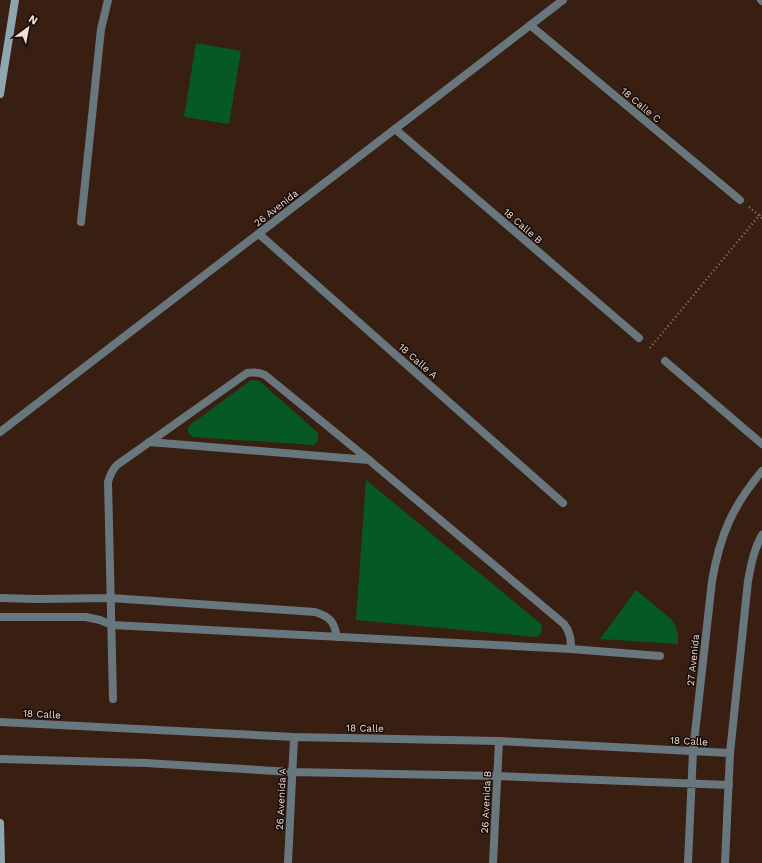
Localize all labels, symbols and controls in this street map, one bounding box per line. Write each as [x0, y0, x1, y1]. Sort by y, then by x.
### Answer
north arrow [8, 8, 48, 48]
text: N [26, 12, 40, 28]
street label: 18 Calle C [619, 85, 663, 125]
street label: 26 Avenida [252, 187, 301, 229]
street label: 18 Calle B [501, 206, 545, 246]
street label: 18 Calle A [396, 341, 440, 381]
street label: 27 Avenida [685, 633, 701, 686]
street label: 18 Calle [23, 708, 61, 720]
street label: 18 Calle [346, 722, 384, 734]
street label: 18 Calle [670, 735, 708, 747]
street label: 26 Avenida A [274, 767, 288, 830]
street label: 26 Avenida B [479, 770, 493, 834]

